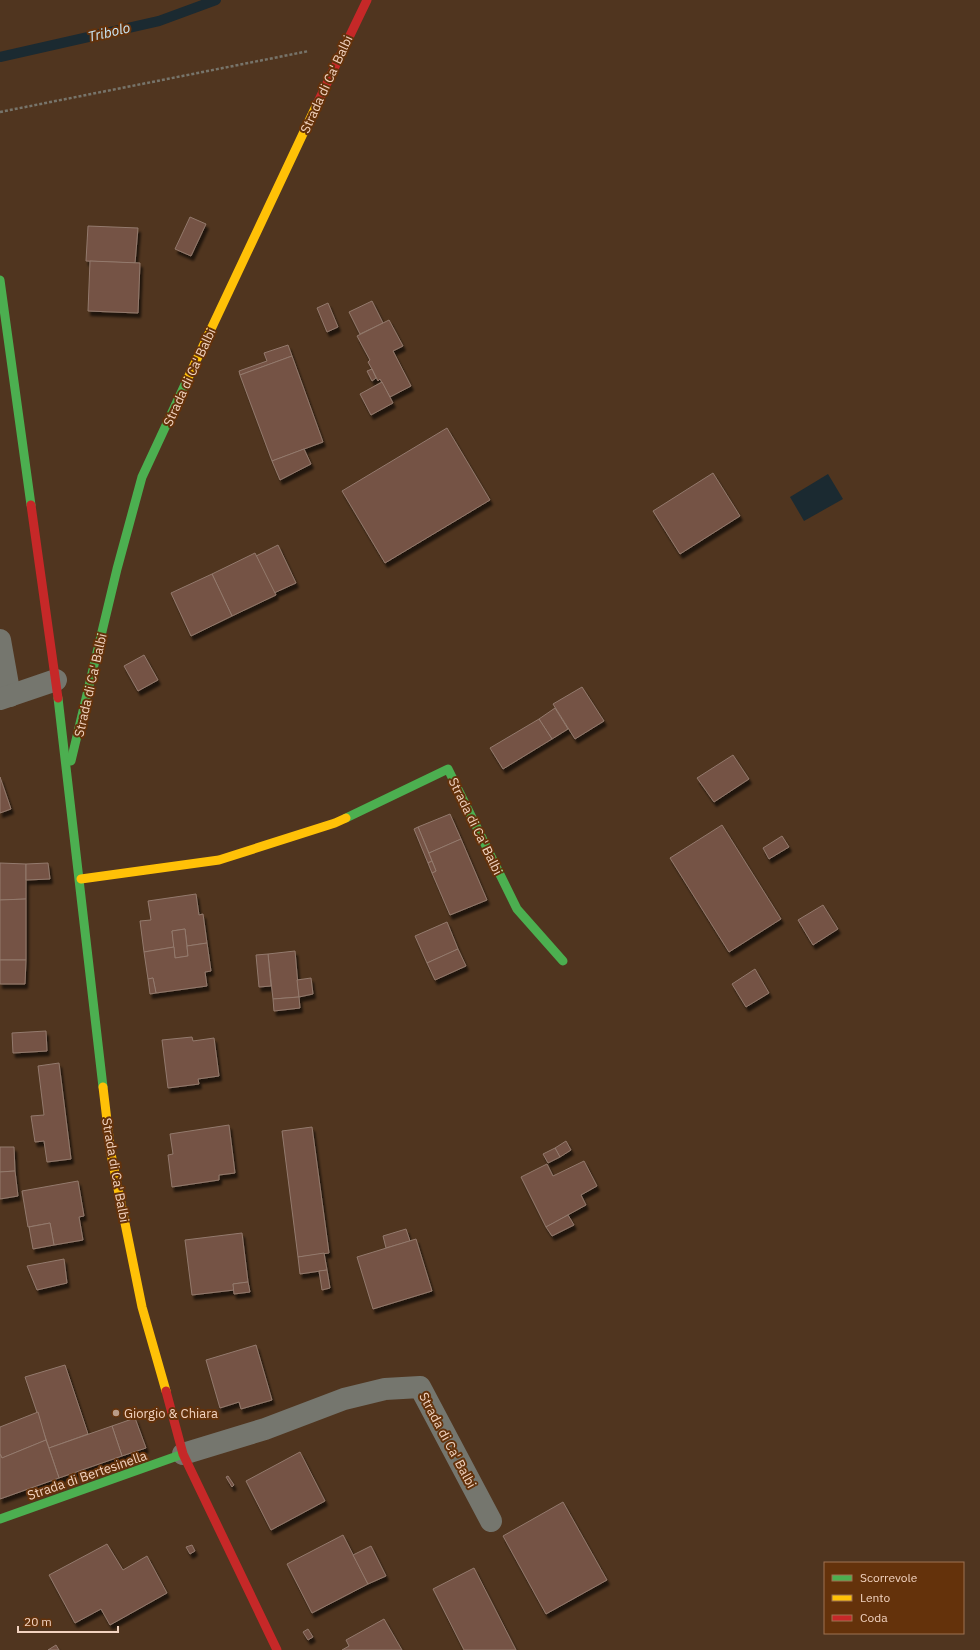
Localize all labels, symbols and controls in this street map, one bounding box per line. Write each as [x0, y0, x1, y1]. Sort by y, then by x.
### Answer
water label: Tribolo [86, 18, 132, 46]
street label: Strada di Ca' Balbi [296, 33, 357, 136]
street label: Strada di Ca' Balbi [159, 326, 220, 429]
street label: Strada di Ca' Balbi [70, 632, 111, 739]
street label: Strada di Ca' Balbi [445, 775, 506, 878]
street label: Strada di Ca' Balbi [98, 1116, 133, 1224]
street label: Strada di Ca' Balbi [415, 1389, 480, 1491]
place label: Giorgio & Chiara [124, 1405, 218, 1422]
marker: Giorgio & Chiara [111, 1408, 121, 1418]
street label: Strada di Bertesinella [25, 1447, 149, 1504]
legend [824, 1562, 964, 1634]
text: Scorrevole [860, 1570, 918, 1585]
text: Lento [860, 1590, 890, 1605]
scale bar [18, 1608, 118, 1634]
text: Coda [860, 1610, 888, 1625]
text: 20 m [24, 1614, 52, 1629]

